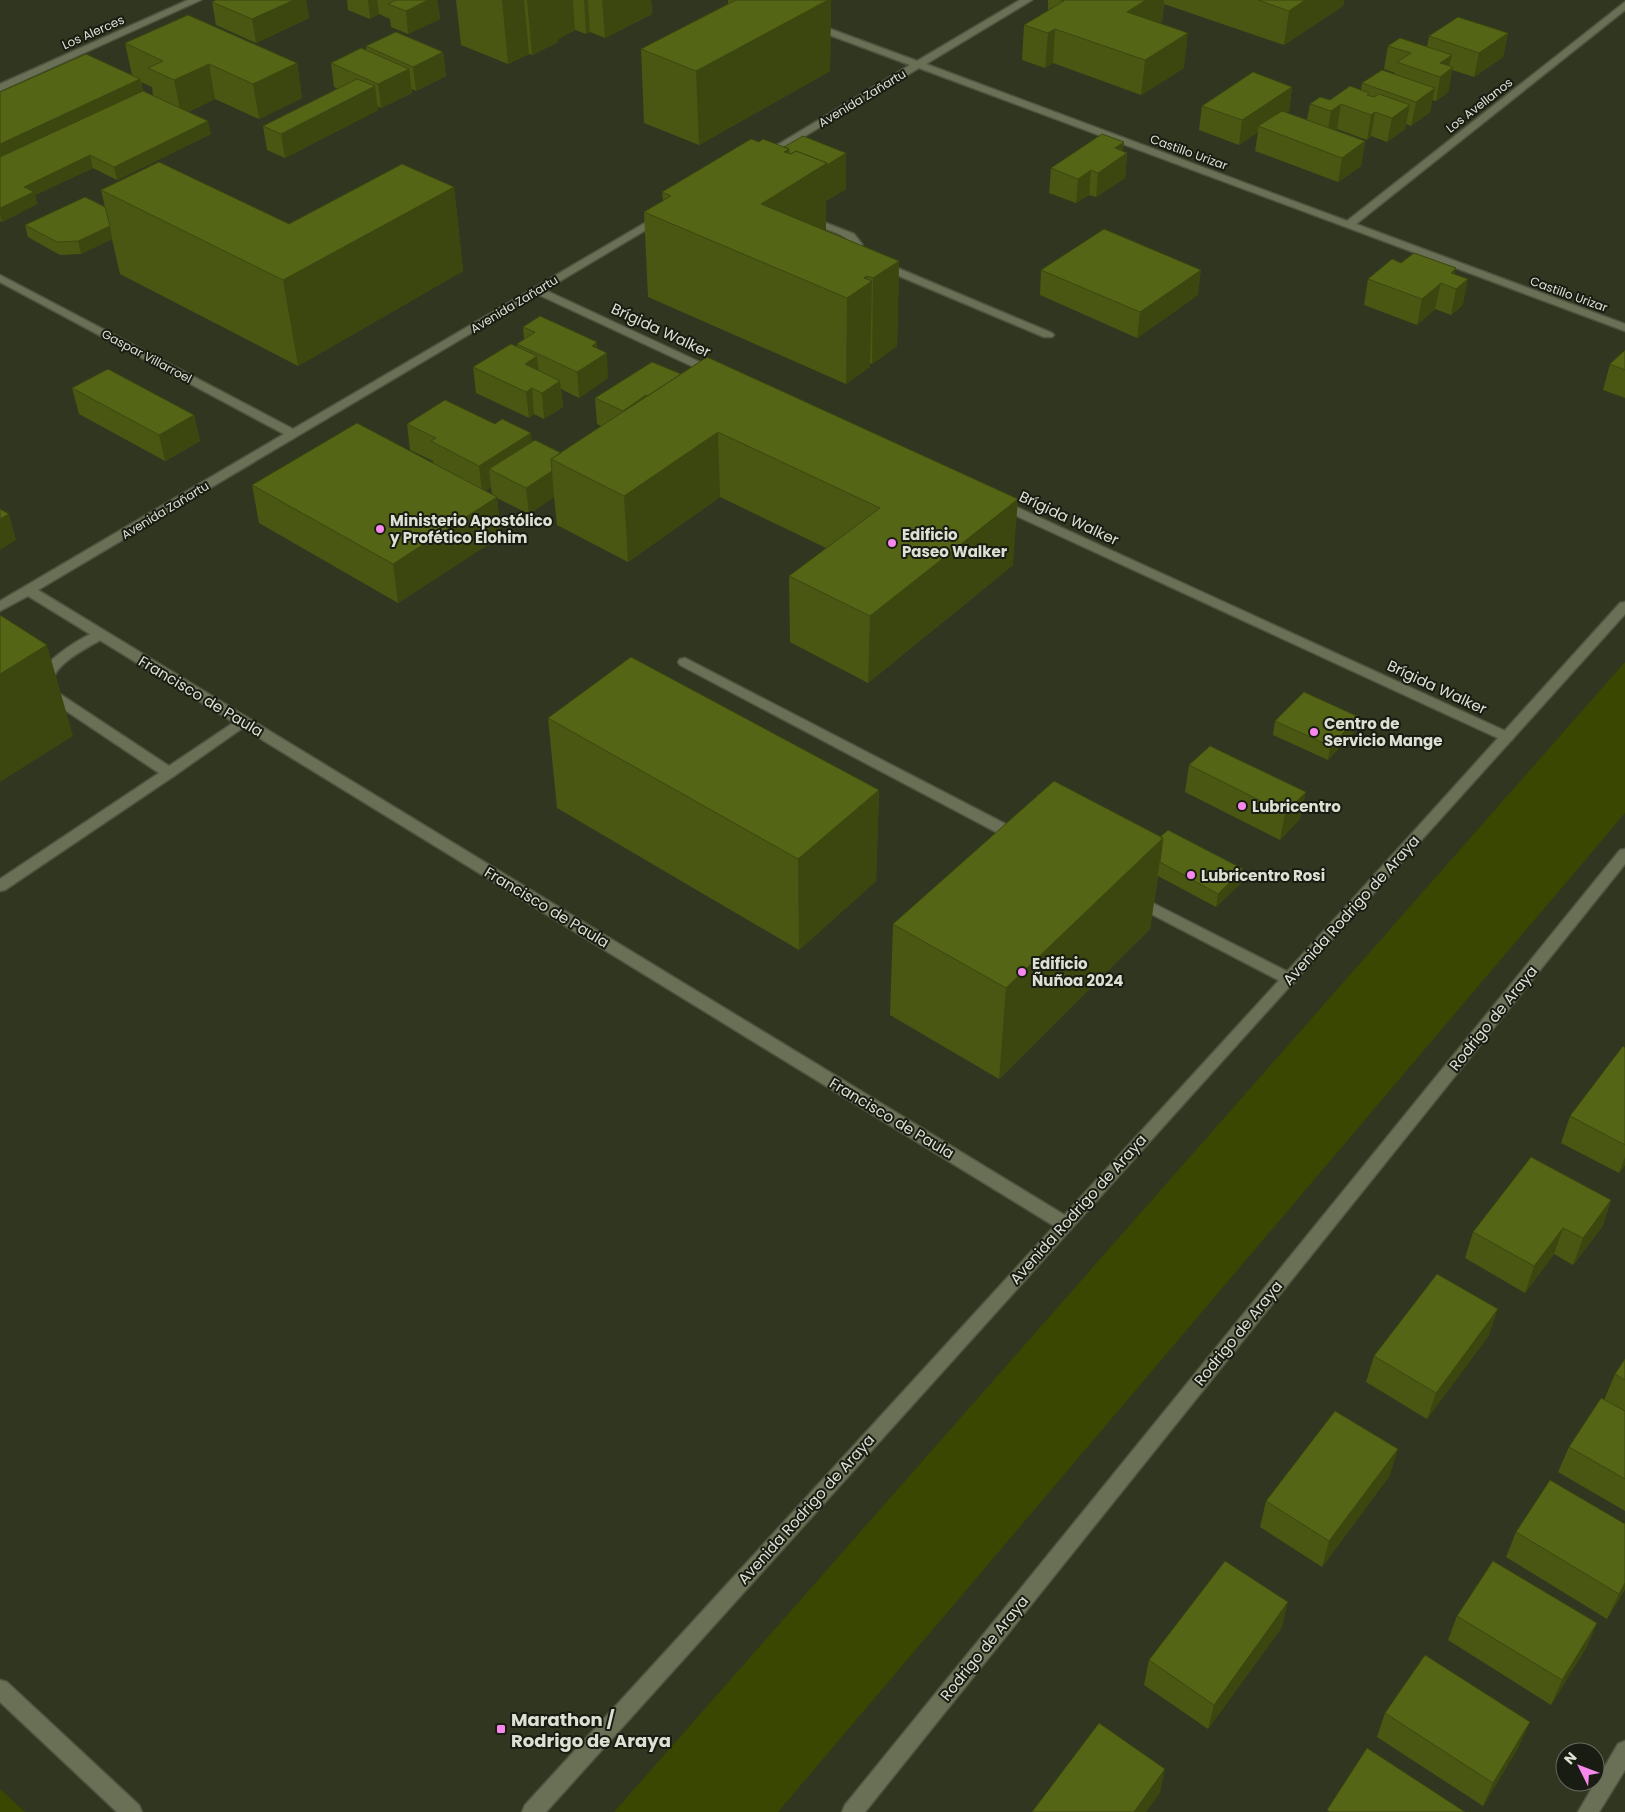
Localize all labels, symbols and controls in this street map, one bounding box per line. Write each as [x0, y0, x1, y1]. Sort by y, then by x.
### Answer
street label: Los Alerces [59, 11, 127, 53]
street label: Avenida Zañartu [815, 65, 909, 131]
street label: Los Avellanos [1442, 74, 1516, 136]
street label: Castillo Urizar [1148, 130, 1231, 174]
street label: Avenida Zañartu [467, 271, 561, 337]
street label: Castillo Urizar [1528, 272, 1611, 316]
street label: Brígida Walker [608, 298, 715, 362]
street label: Gaspar Villarroel [99, 325, 195, 387]
street label: Avenida Zañartu [118, 477, 212, 543]
street label: Brígida Walker [1016, 486, 1123, 550]
place label: Ministerio Apostólico y Profético Elohim [389, 510, 553, 548]
marker: Ministerio Apostólico y Profético Elohim [374, 523, 386, 535]
place label: Edificio Paseo Walker [902, 524, 1008, 562]
marker: Edificio Paseo Walker [886, 537, 898, 549]
street label: Francisco de Paula [135, 650, 267, 742]
street label: Brígida Walker [1384, 655, 1491, 719]
place label: Centro de Servicio Mange [1324, 713, 1442, 751]
marker: Centro de Servicio Mange [1308, 726, 1320, 738]
place label: Lubricentro [1252, 796, 1341, 817]
marker: Lubricentro [1236, 800, 1248, 812]
street label: Avenida Rodrigo de Araya [1278, 830, 1424, 990]
street label: Francisco de Paula [481, 861, 613, 953]
place label: Lubricentro Rosi [1201, 865, 1325, 886]
marker: Lubricentro Rosi [1185, 869, 1197, 881]
place label: Edificio Ñuñoa 2024 [1032, 953, 1124, 991]
street label: Rodrigo de Araya [1444, 961, 1542, 1075]
marker: Edificio Ñuñoa 2024 [1016, 966, 1028, 978]
street label: Francisco de Paula [826, 1072, 958, 1164]
street label: Avenida Rodrigo de Araya [1005, 1129, 1151, 1289]
street label: Rodrigo de Araya [1189, 1276, 1287, 1390]
street label: Avenida Rodrigo de Araya [733, 1429, 879, 1589]
street label: Rodrigo de Araya [935, 1591, 1033, 1705]
place label: Marathon / Rodrigo de Araya [511, 1707, 671, 1753]
marker: Marathon / Rodrigo de Araya [495, 1723, 507, 1735]
north arrow [1555, 1742, 1605, 1792]
text: N [1559, 1748, 1581, 1769]

